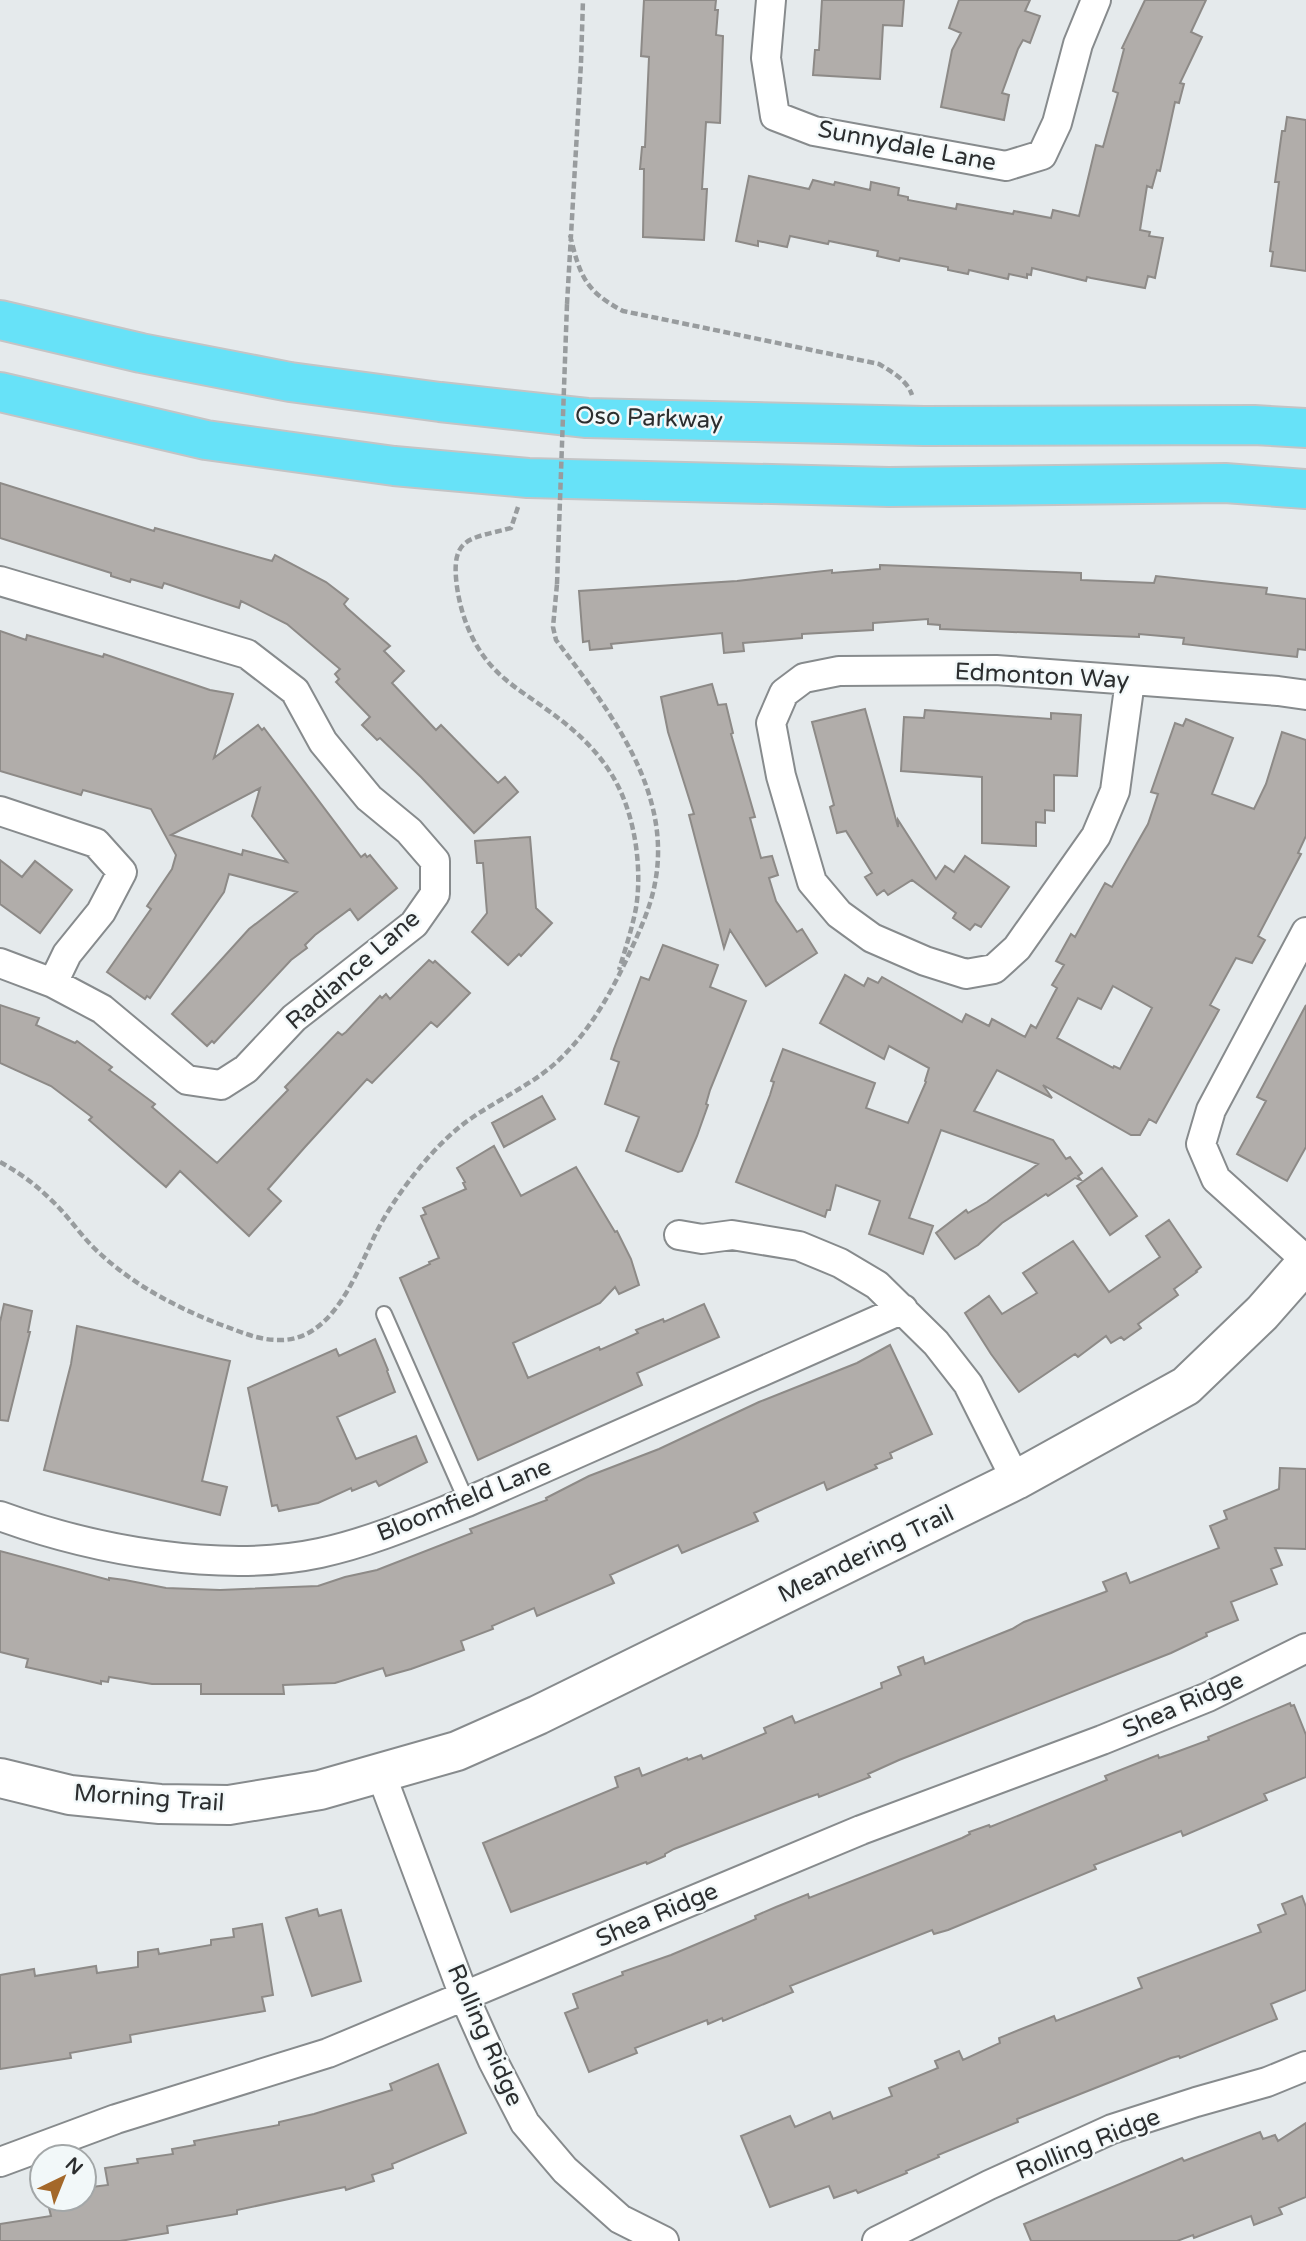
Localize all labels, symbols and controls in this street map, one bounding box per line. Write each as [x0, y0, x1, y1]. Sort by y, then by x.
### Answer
street label: Sunnydale Lane [815, 115, 999, 177]
street label: Oso Parkway [575, 401, 724, 435]
street label: Edmonton Way [954, 657, 1130, 695]
street label: Radiance Lane [280, 904, 426, 1036]
street label: Bloomfield Lane [373, 1452, 555, 1548]
street label: Meandering Trail [773, 1499, 959, 1609]
street label: Shea Ridge [1118, 1665, 1248, 1745]
street label: Morning Trail [73, 1778, 225, 1818]
street label: Shea Ridge [592, 1876, 722, 1954]
street label: Rolling Ridge [441, 1959, 529, 2111]
street label: Rolling Ridge [1012, 2102, 1164, 2186]
north arrow [28, 2143, 98, 2213]
text: N [61, 2153, 87, 2180]

